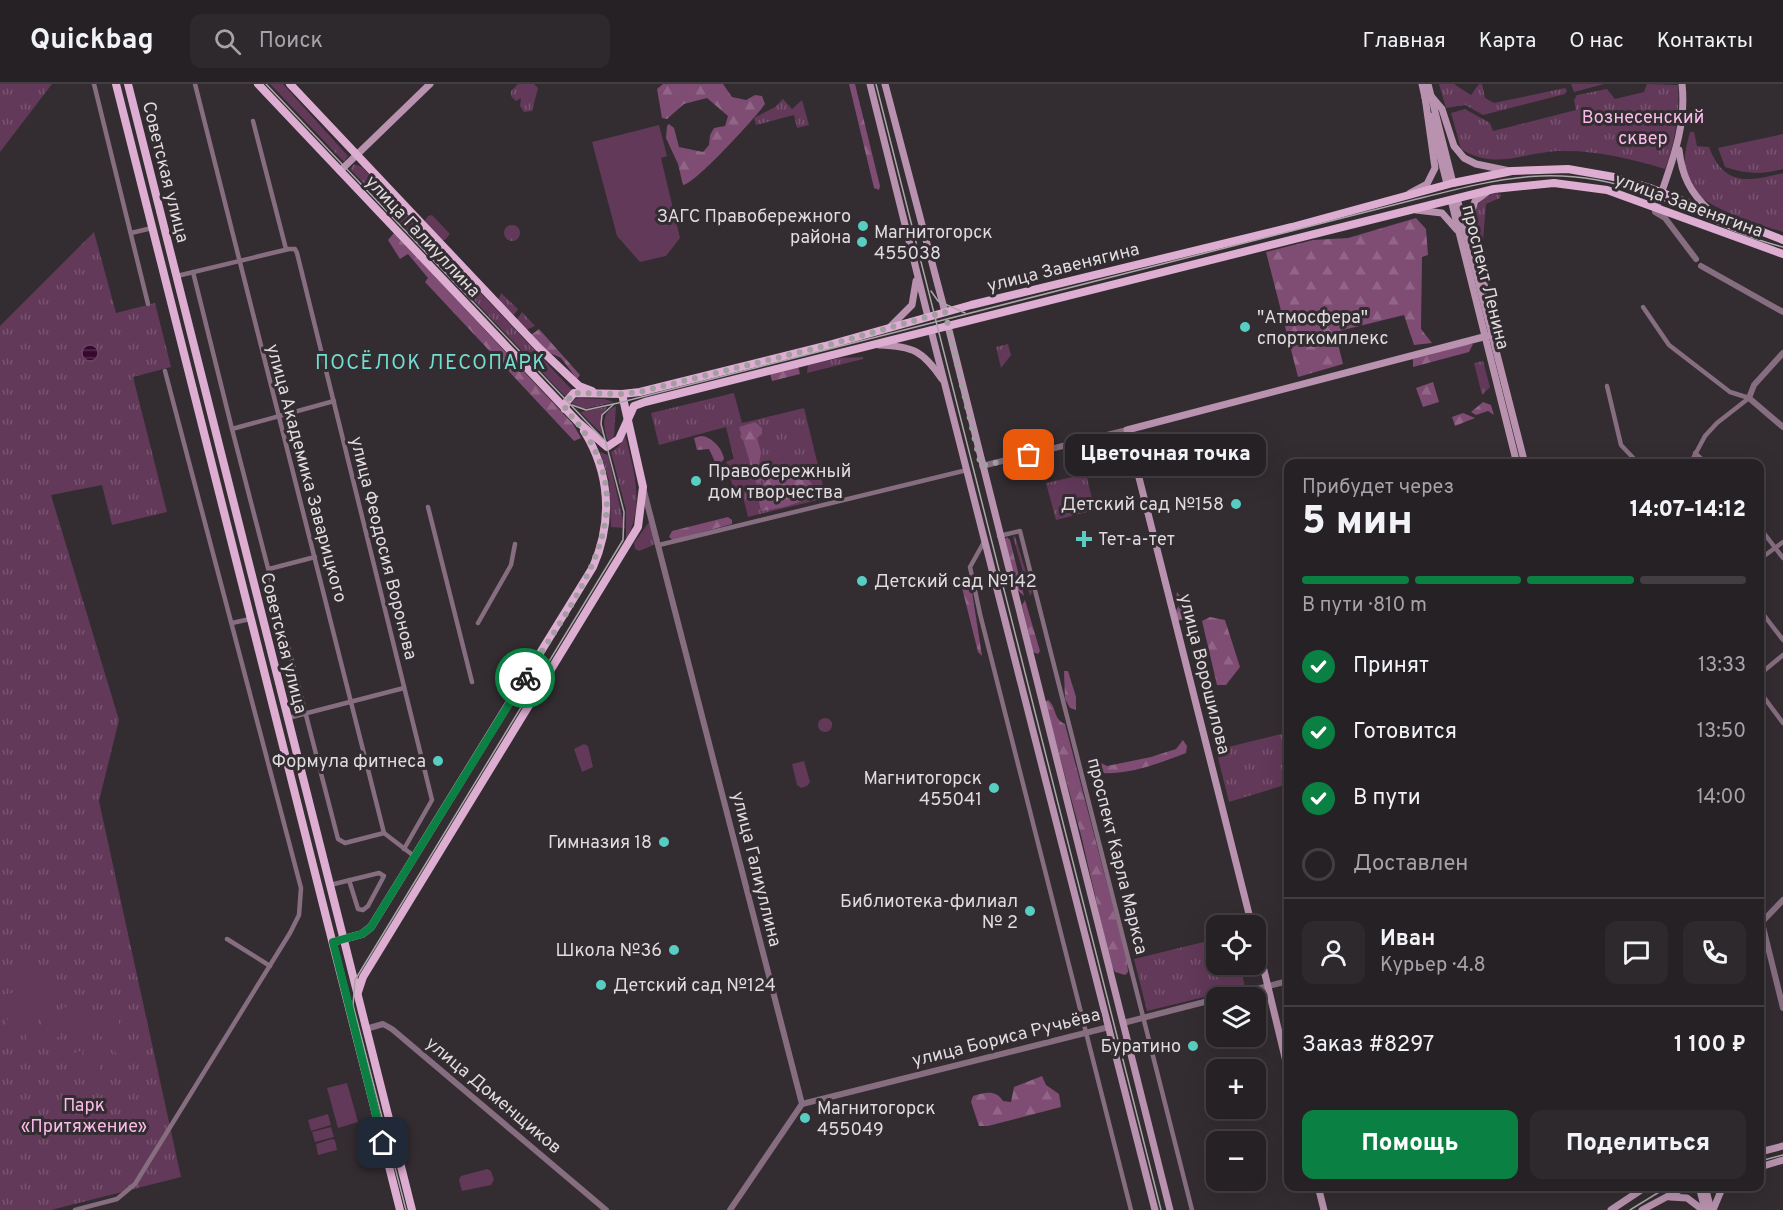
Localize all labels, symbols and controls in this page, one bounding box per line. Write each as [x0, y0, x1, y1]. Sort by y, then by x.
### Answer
search box [190, 14, 610, 68]
text: Quickbag [30, 23, 154, 59]
icon: search [211, 25, 244, 58]
text: Поиск [259, 28, 323, 55]
text: Главная [1362, 28, 1446, 55]
text: Карта [1479, 28, 1536, 55]
text: О нас [1569, 28, 1624, 55]
text: Контакты [1657, 28, 1753, 55]
street label: Советская улица [136, 99, 193, 245]
park label: Вознесенский cквер [1582, 107, 1704, 151]
street label: улица Завенягина [1611, 169, 1766, 244]
street label: улица Галиуллина [359, 171, 485, 303]
street label: проспект Ленина [1455, 203, 1514, 352]
place label: ЗАГС Правобережного района [657, 206, 851, 250]
marker: ЗАГС Правобережного района [856, 219, 870, 233]
place label: Магнитогорск 455038 [874, 222, 993, 266]
marker: Магнитогорск 455038 [855, 235, 869, 249]
street label: улица Завенягина [985, 238, 1142, 299]
place label: "Атмосфера" спорткомплекс [1257, 307, 1388, 351]
marker: "Атмосфера" спорткомплекс [1238, 320, 1252, 334]
street label: улица Академика Заварицкого [260, 341, 351, 605]
district label: ПОСЁЛОК ЛЕСОПАРК [315, 350, 547, 377]
pin [1003, 429, 1054, 480]
street label: улица Феодосия Воронова [344, 434, 421, 662]
callout: Цветочная точка [1065, 434, 1266, 476]
icon: bag [1012, 438, 1045, 471]
text: Цветочная точка [1080, 442, 1251, 468]
place label: Правобережный дом творчества [708, 461, 851, 505]
marker: Правобережный дом творчества [689, 474, 703, 488]
text: Прибудет через [1302, 475, 1454, 501]
place label: Детский сад №158 [1061, 494, 1224, 517]
marker: Детский сад №158 [1229, 497, 1243, 511]
text: 14:07–14:12 [1630, 497, 1746, 524]
text: 5 мин [1302, 499, 1413, 548]
place label: Тет-а-тет [1098, 529, 1175, 552]
marker: Тет-а-тет [1075, 530, 1093, 548]
street label: Советская улица [254, 570, 311, 716]
place label: Детский сад №142 [874, 571, 1037, 594]
marker: Детский сад №142 [855, 574, 869, 588]
street label: улица Ворошилова [1172, 592, 1235, 757]
text: В пути · 810 m [1302, 593, 1427, 619]
courier [495, 648, 555, 708]
icon: check [1302, 650, 1335, 683]
text: Принят [1353, 653, 1429, 680]
text: 13:33 [1698, 653, 1746, 679]
icon: bike [509, 662, 542, 695]
icon: check [1302, 716, 1335, 749]
text: Готовится [1353, 719, 1457, 746]
text: 13:50 [1697, 719, 1746, 745]
place label: Формула фитнеса [272, 751, 426, 774]
marker: Формула фитнеса [431, 754, 445, 768]
street label: проспект Карла Маркса [1081, 756, 1152, 957]
place label: Магнитогорск 455041 [863, 768, 982, 812]
marker: Магнитогорск 455041 [987, 781, 1001, 795]
icon: check [1302, 782, 1335, 815]
text: В пути [1353, 785, 1421, 812]
text: 14:00 [1697, 785, 1746, 811]
street label: улица Галиуллина [725, 789, 786, 949]
place label: Гимназия 18 [548, 832, 652, 855]
marker: Гимназия 18 [657, 835, 671, 849]
text: Доставлен [1353, 851, 1468, 878]
place label: Библиотека-филиал № 2 [840, 891, 1018, 935]
marker: Библиотека-филиал № 2 [1023, 904, 1037, 918]
map controls [1206, 915, 1266, 1191]
button: locate [1206, 915, 1266, 975]
button: person [1302, 921, 1365, 984]
button: chat [1605, 921, 1668, 984]
button: phone [1683, 921, 1746, 984]
text: Иван [1380, 926, 1435, 953]
place label: Школа №36 [556, 940, 662, 963]
marker: Школа №36 [667, 943, 681, 957]
text: Курьер · 4.8 [1380, 953, 1486, 979]
place label: Детский сад №124 [613, 975, 776, 998]
marker: Детский сад №124 [594, 978, 608, 992]
button: layers [1206, 987, 1266, 1047]
street label: улица Бориса Ручьёва [910, 1004, 1103, 1073]
street label: улица Доменщиков [420, 1032, 566, 1160]
text: Заказ #8297 [1302, 1032, 1434, 1059]
text: 1 100 ₽ [1674, 1032, 1746, 1059]
place label: Буратино [1100, 1036, 1181, 1059]
marker: Буратино [1186, 1039, 1200, 1053]
button: + [1206, 1059, 1266, 1119]
park label: Парк «Притяжение» [21, 1095, 147, 1139]
place label: Магнитогорск 455049 [817, 1098, 936, 1142]
button: Помощь [1302, 1110, 1518, 1179]
button: Поделиться [1530, 1110, 1746, 1179]
marker: Магнитогорск 455049 [798, 1111, 812, 1125]
pin [357, 1117, 408, 1168]
icon: home [366, 1126, 399, 1159]
button: − [1206, 1131, 1266, 1191]

